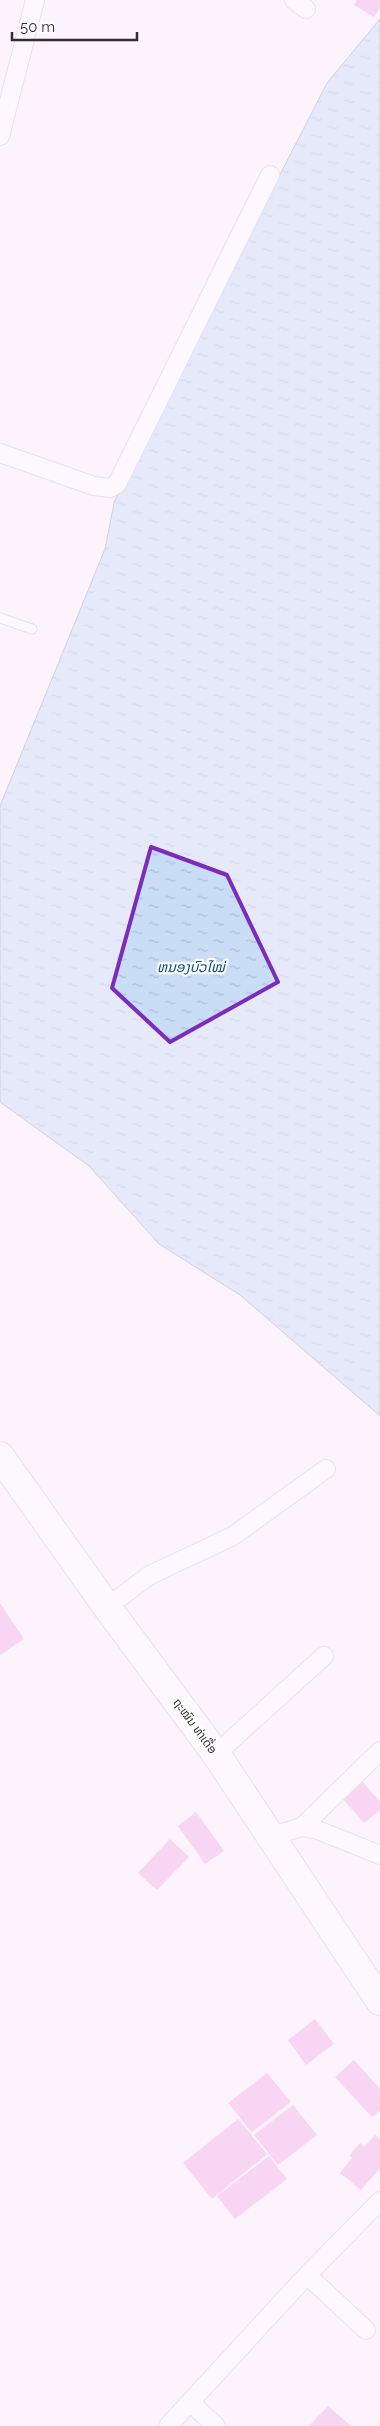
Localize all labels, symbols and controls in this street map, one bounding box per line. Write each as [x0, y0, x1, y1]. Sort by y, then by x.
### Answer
scale bar [12, 10, 138, 42]
text: 50 m [20, 18, 55, 36]
water label: ຫນອງບົວໄໝ່ [157, 959, 227, 975]
street label: ຖະໝົນ ທ່າເດື່ອ [170, 1694, 222, 1757]

